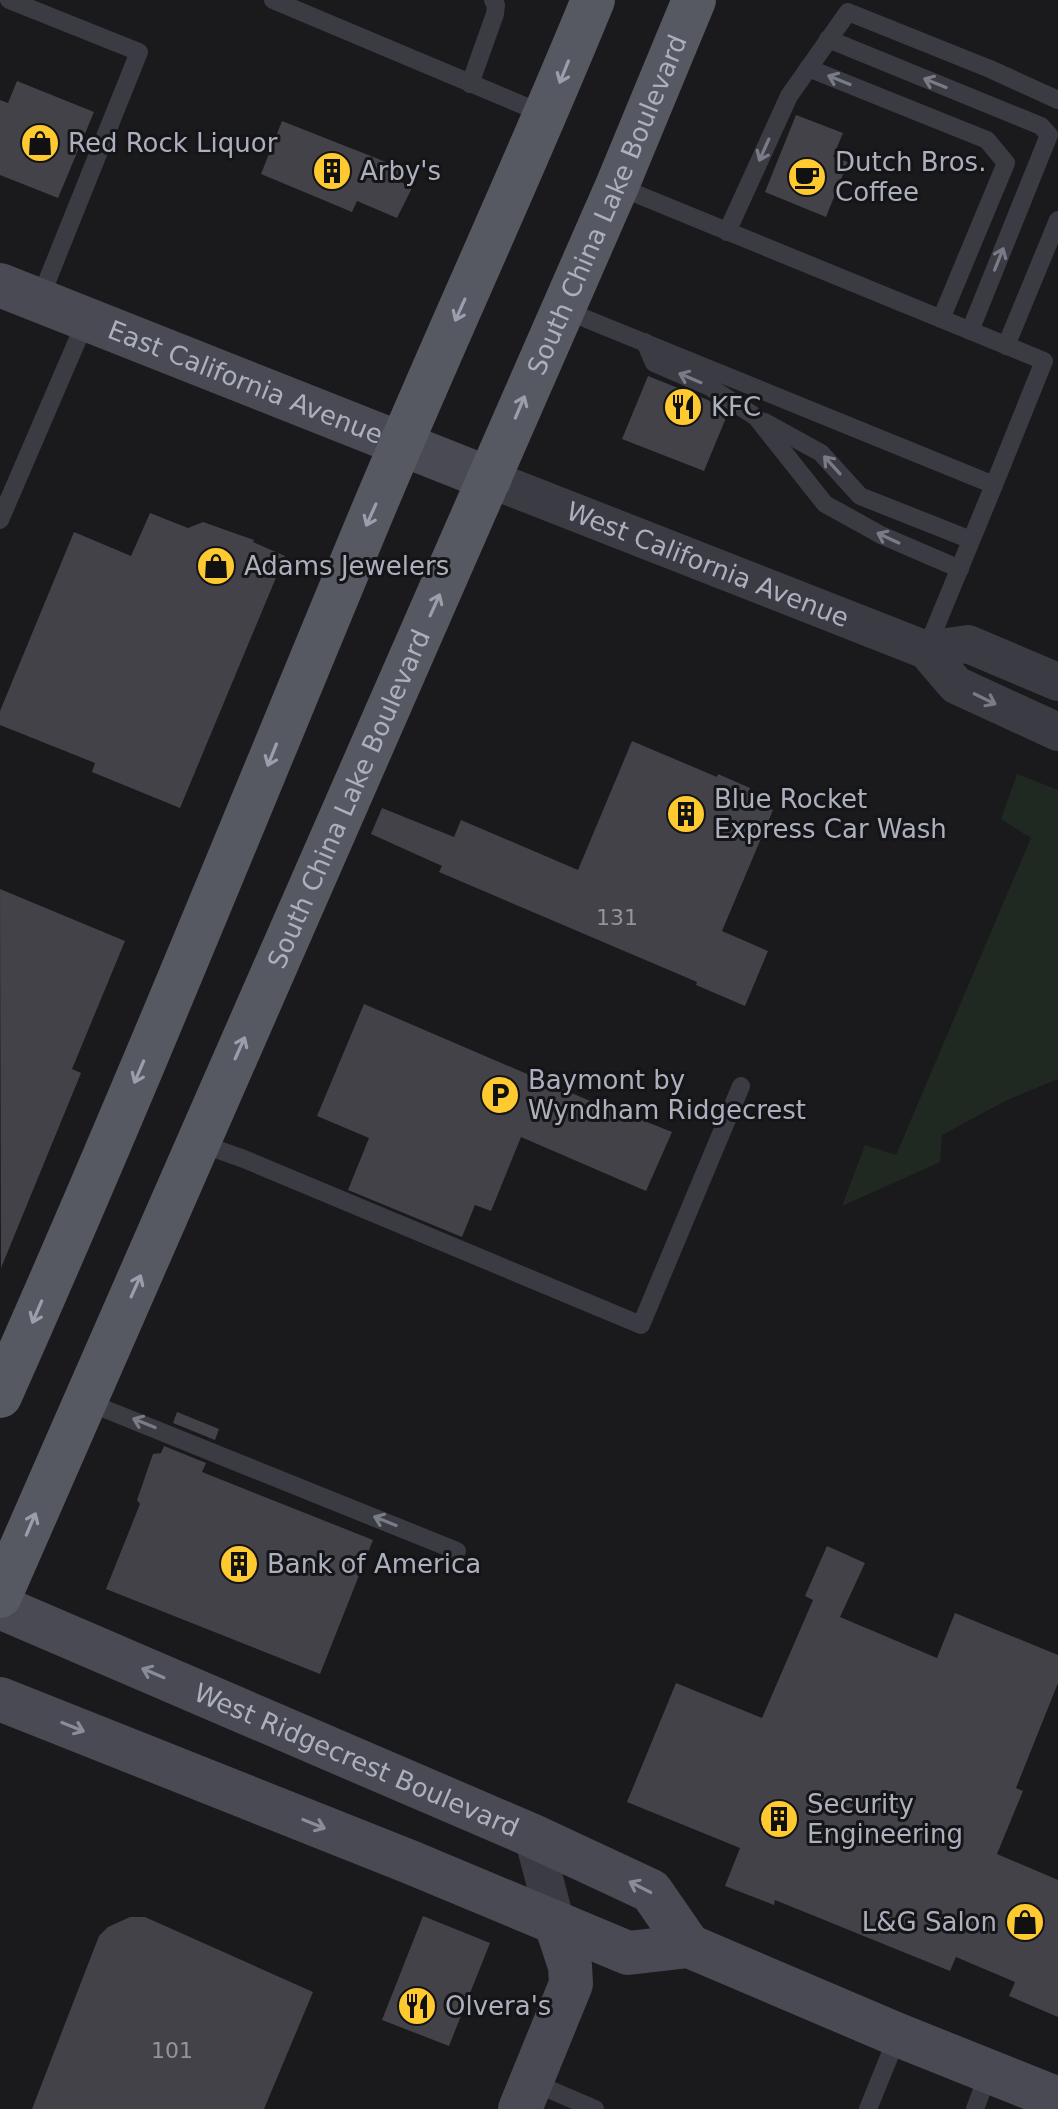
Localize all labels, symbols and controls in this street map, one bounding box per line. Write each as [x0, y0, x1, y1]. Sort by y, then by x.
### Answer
street label: South China Lake Boulevard [521, 30, 693, 379]
one-way arrow [556, 59, 570, 84]
one-way arrow [827, 72, 852, 87]
one-way arrow [924, 75, 948, 89]
shop icon: Red Rock Liquor [19, 122, 61, 164]
place label: Red Rock Liquor [68, 128, 278, 158]
one-way arrow [756, 137, 771, 162]
place label: Dutch Bros. Coffee [835, 147, 986, 207]
building icon: Arby's [311, 150, 353, 192]
place label: Arby's [360, 156, 441, 186]
cafe icon: Dutch Bros. Coffee [786, 156, 828, 198]
one-way arrow [993, 247, 1008, 272]
one-way arrow [451, 298, 466, 322]
street label: East California Avenue [104, 314, 387, 450]
one-way arrow [678, 369, 703, 384]
restaurant icon: KFC [662, 386, 704, 428]
place label: KFC [711, 392, 761, 422]
one-way arrow [513, 395, 528, 420]
one-way arrow [823, 455, 841, 475]
street label: West California Avenue [562, 496, 853, 633]
one-way arrow [363, 503, 378, 527]
one-way arrow [876, 530, 900, 545]
shop icon: Adams Jewelers [195, 545, 237, 587]
place label: Adams Jewelers [244, 551, 449, 581]
one-way arrow [428, 593, 443, 617]
street label: South China Lake Boulevard [261, 625, 436, 973]
one-way arrow [972, 692, 996, 707]
one-way arrow [264, 742, 278, 767]
place label: Blue Rocket Express Car Wash [714, 784, 947, 844]
building icon: Blue Rocket Express Car Wash [665, 793, 707, 835]
house number: 131 [596, 905, 638, 930]
one-way arrow [234, 1036, 249, 1061]
one-way arrow [131, 1060, 146, 1084]
place label: Baymont by Wyndham Ridgecrest [528, 1065, 806, 1125]
parking icon: Baymont by Wyndham Ridgecrest [479, 1074, 521, 1116]
one-way arrow [129, 1274, 144, 1299]
one-way arrow [28, 1299, 43, 1323]
one-way arrow [132, 1415, 157, 1430]
one-way arrow [25, 1512, 40, 1537]
one-way arrow [373, 1513, 398, 1528]
building icon: Bank of America [218, 1543, 260, 1585]
place label: Bank of America [267, 1549, 481, 1579]
one-way arrow [141, 1665, 166, 1679]
street label: West Ridgecrest Boulevard [190, 1677, 523, 1843]
one-way arrow [60, 1721, 85, 1736]
place label: Security Engineering [807, 1789, 963, 1849]
building icon: Security Engineering [758, 1798, 800, 1840]
one-way arrow [301, 1817, 326, 1832]
one-way arrow [628, 1879, 652, 1894]
shop icon: L&G Salon [1004, 1901, 1046, 1943]
place label: L&G Salon [862, 1907, 997, 1937]
restaurant icon: Olvera's [396, 1985, 438, 2027]
place label: Olvera's [445, 1991, 551, 2021]
house number: 101 [151, 2038, 193, 2063]

